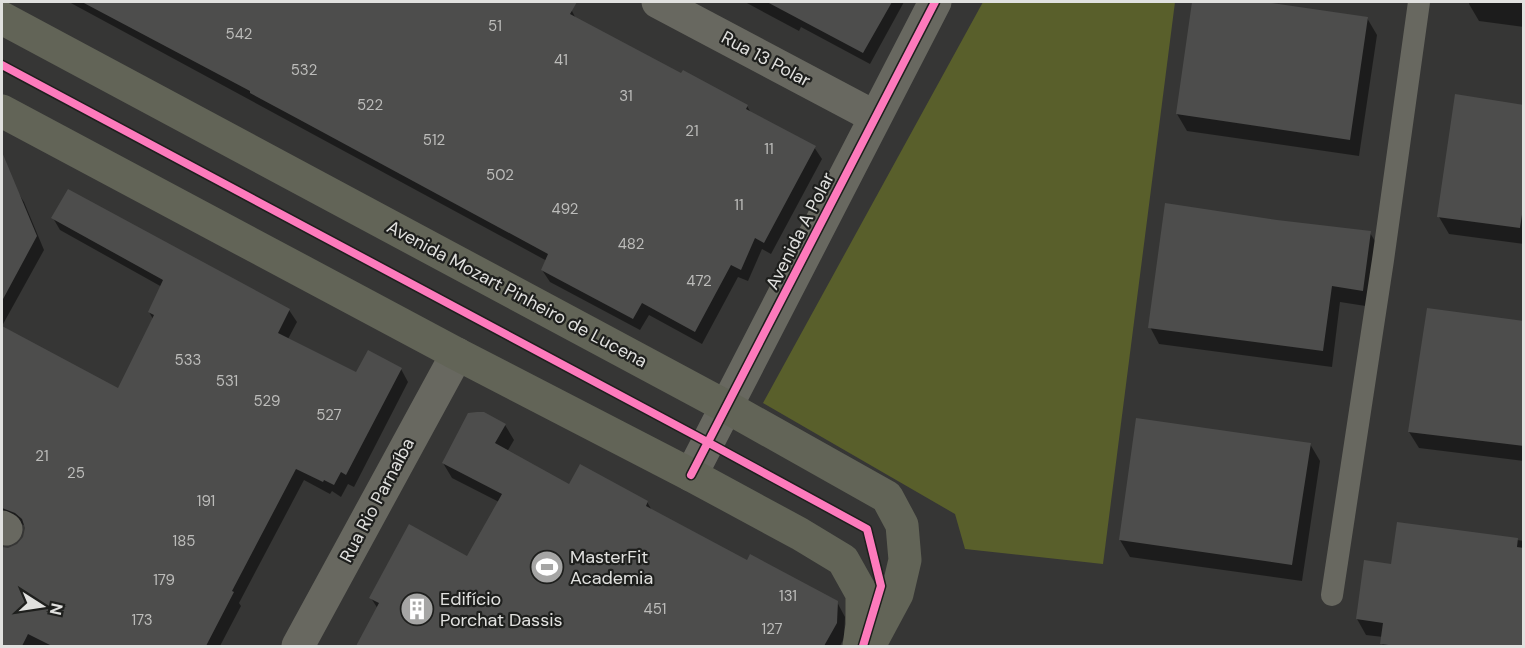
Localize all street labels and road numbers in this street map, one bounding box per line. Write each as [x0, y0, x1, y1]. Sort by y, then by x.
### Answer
street label: Rua 13 Polar [717, 25, 815, 93]
street label: Avenida A Polar [760, 168, 840, 294]
street label: Avenida Mozart Pinheiro de Lucena [383, 215, 651, 373]
street label: Rua Rio Parnaíba [334, 434, 420, 566]

